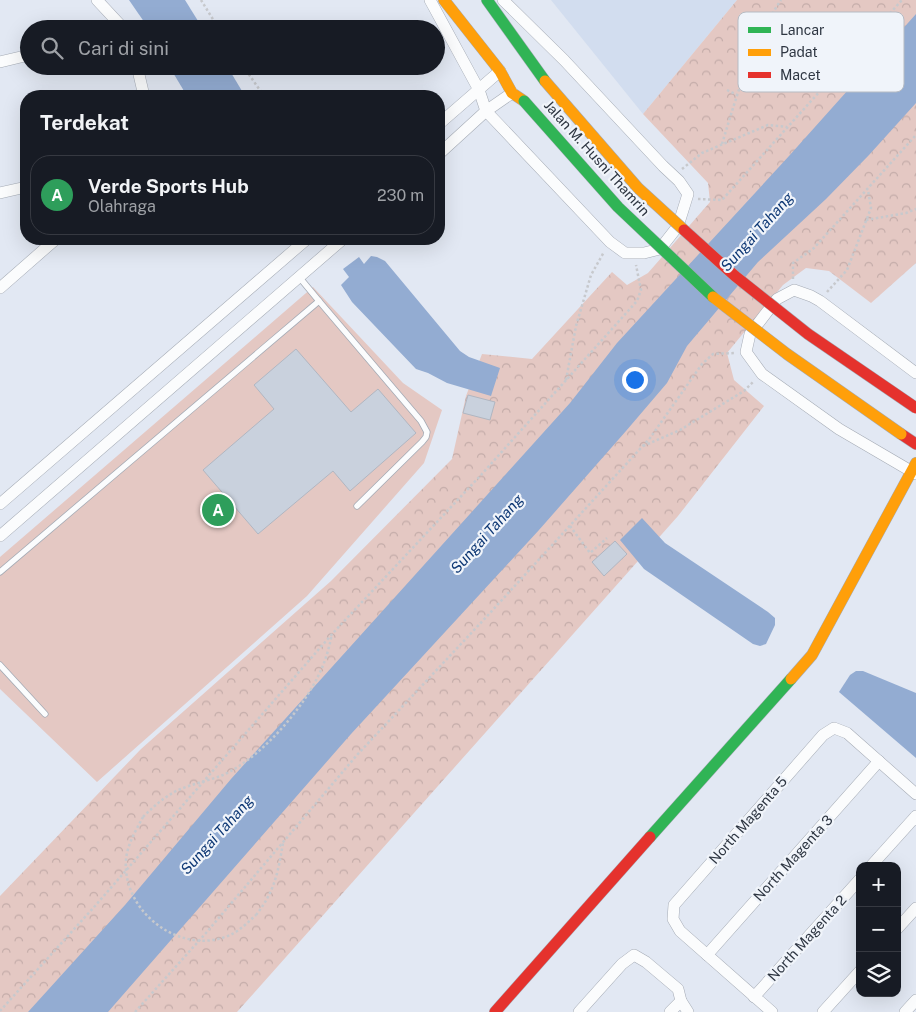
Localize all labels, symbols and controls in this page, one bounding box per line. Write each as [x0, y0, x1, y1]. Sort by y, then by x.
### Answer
legend [738, 12, 904, 92]
search box [20, 20, 445, 75]
text: Lancar [780, 22, 824, 38]
icon: search [38, 34, 66, 62]
text: Cari di sini [78, 37, 169, 59]
text: Padat [780, 44, 818, 60]
text: Macet [780, 67, 821, 83]
street label: Jalan M. Husni Thamrin [541, 97, 653, 219]
text: Terdekat [40, 110, 129, 135]
text: Verde Sports Hub [88, 175, 249, 197]
text: A [51, 186, 63, 205]
text: 230 m [377, 186, 424, 205]
water label: Sungai Tahang [717, 189, 796, 275]
text: Olahraga [88, 197, 156, 216]
your location [622, 367, 648, 393]
pin: A [202, 491, 234, 529]
water label: Sungai Tahang [447, 491, 526, 577]
street label: North Magenta 5 [706, 773, 790, 867]
water label: Sungai Tahang [177, 792, 256, 878]
street label: North Magenta 3 [750, 812, 836, 904]
map controls [856, 862, 901, 997]
button: + [856, 862, 901, 907]
street label: North Magenta 2 [764, 892, 850, 984]
button: − [856, 907, 901, 952]
button: layers [856, 952, 901, 997]

